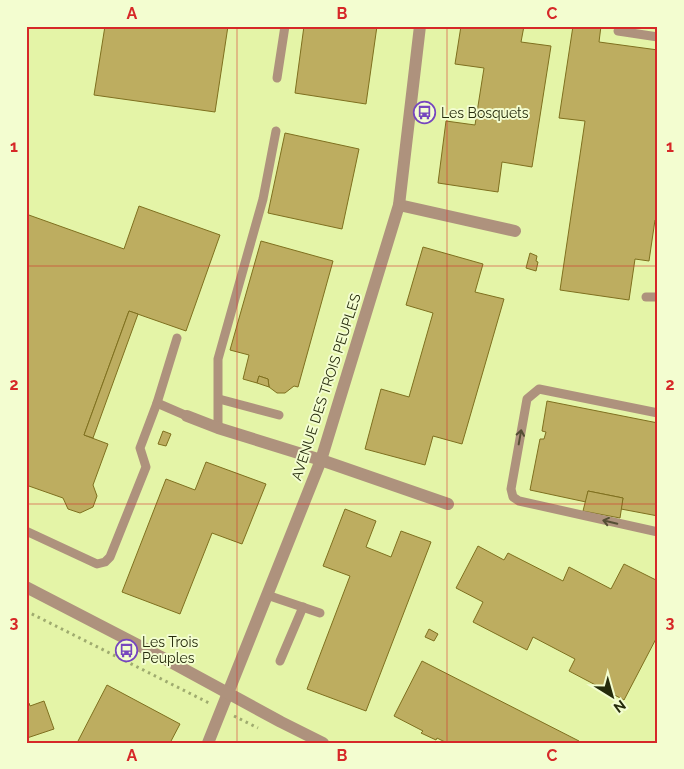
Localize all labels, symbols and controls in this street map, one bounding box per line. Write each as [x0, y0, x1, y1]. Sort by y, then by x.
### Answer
text: A [127, 4, 138, 23]
text: B [337, 4, 348, 23]
text: C [547, 4, 558, 23]
bus stop icon: Les Bosquets [413, 101, 437, 125]
place label: Les Bosquets [441, 105, 529, 121]
text: 1 [10, 137, 18, 156]
text: 1 [666, 137, 674, 156]
street label: AVENUE DES TROIS PEUPLES [288, 291, 364, 483]
text: 2 [9, 375, 19, 394]
text: 2 [665, 375, 675, 394]
one-way arrow [515, 429, 525, 445]
one-way arrow [603, 517, 619, 526]
text: 3 [10, 613, 19, 632]
text: 3 [666, 613, 675, 632]
place label: Les Trois Peuples [142, 634, 199, 666]
bus stop icon: Les Trois Peuples [114, 638, 138, 662]
north arrow [586, 672, 636, 722]
text: N [611, 697, 629, 716]
text: A [127, 746, 138, 765]
text: B [337, 746, 348, 765]
text: C [547, 746, 558, 765]

